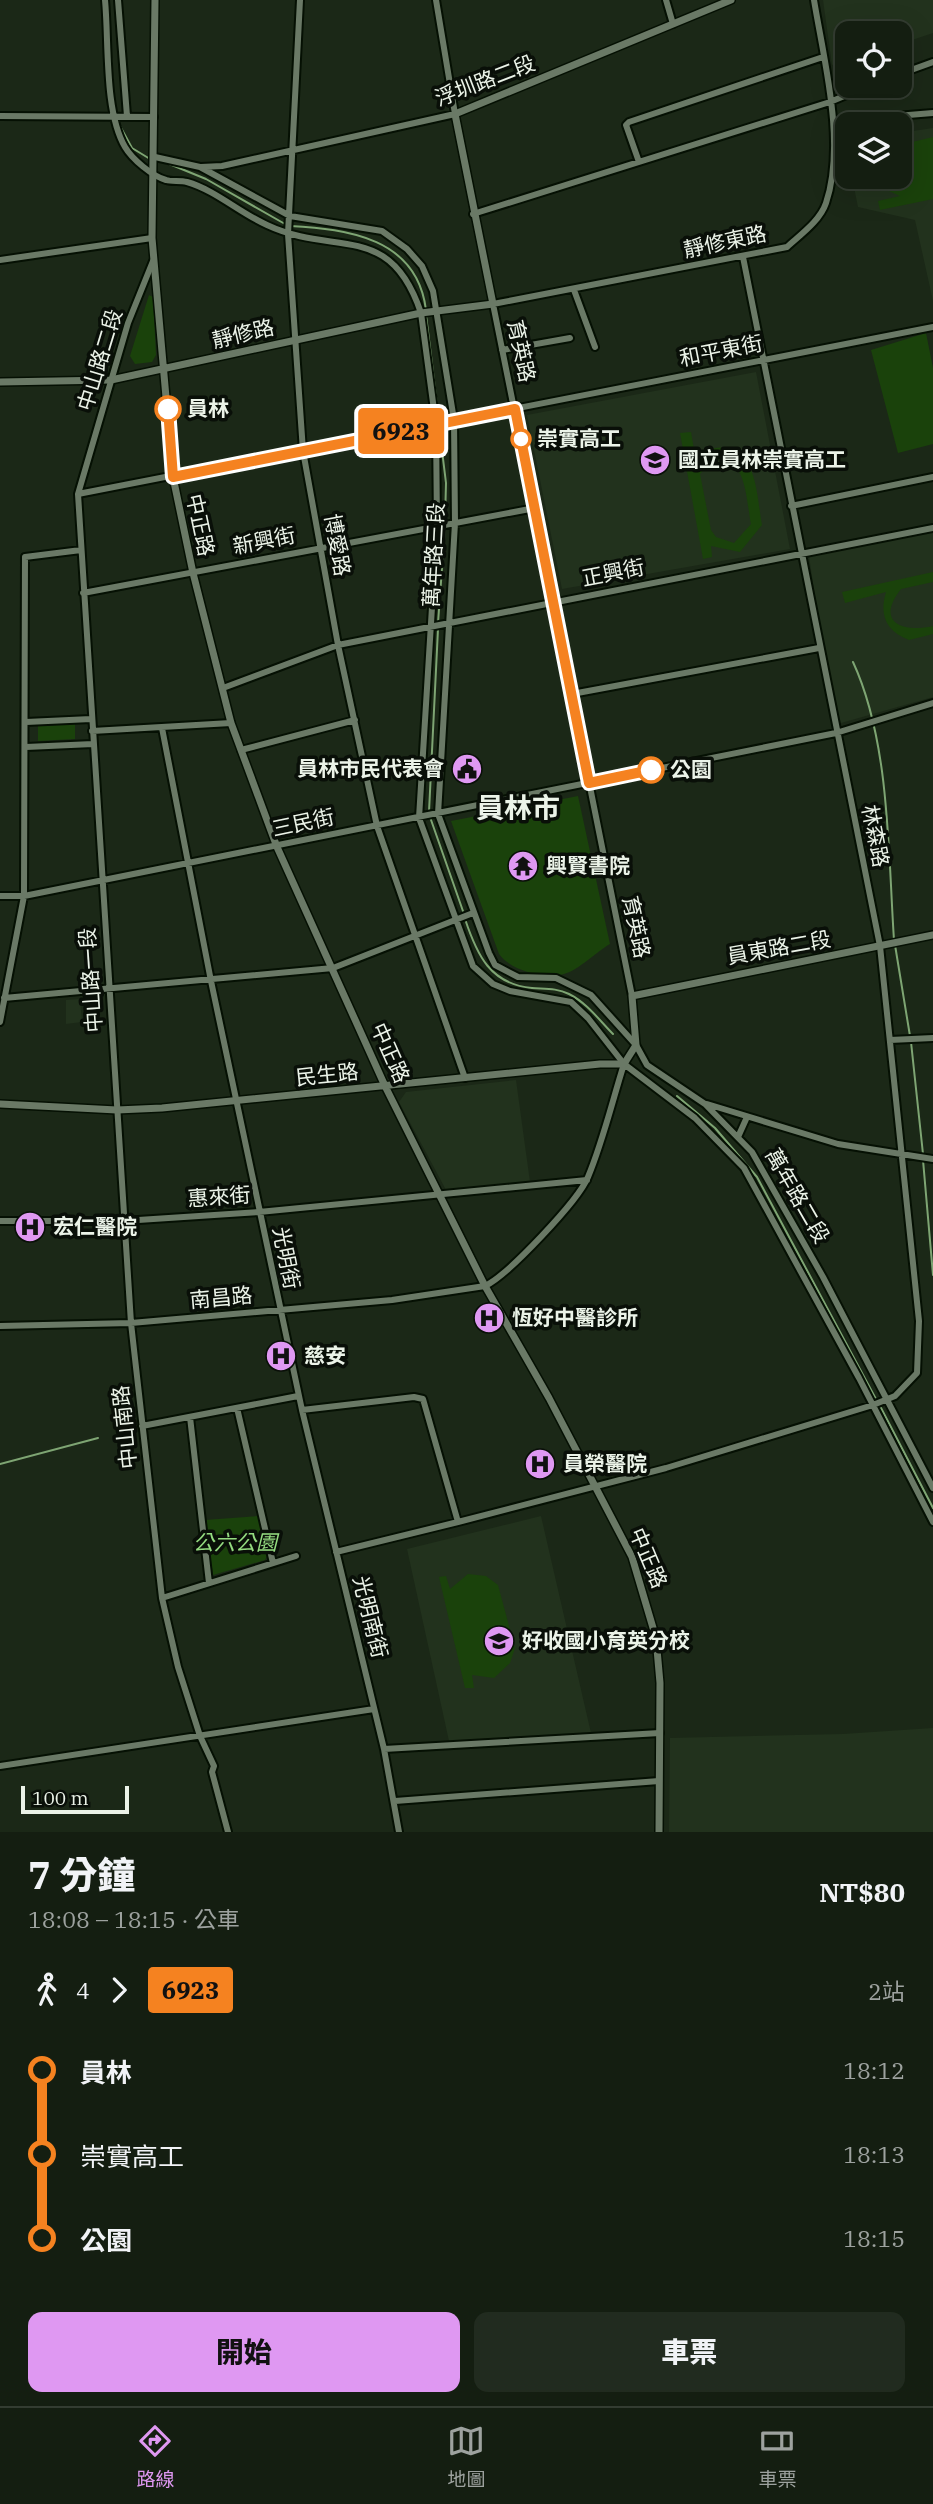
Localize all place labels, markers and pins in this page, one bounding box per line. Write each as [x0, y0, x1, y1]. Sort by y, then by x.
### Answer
place label: 員林 [187, 394, 229, 422]
marker: 員林 [155, 396, 181, 422]
place label: 崇實高工 [537, 424, 621, 452]
marker: 崇實高工 [511, 429, 531, 449]
school or university icon: 國立員林崇實高工 [638, 443, 672, 477]
place label: 國立員林崇實高工 [678, 445, 846, 473]
public building icon: 員林市民代表會 [450, 752, 484, 786]
place label: 員林市民代表會 [297, 754, 444, 782]
place label: 公園 [670, 755, 712, 783]
marker: 公園 [638, 757, 664, 783]
temple icon: 興賢書院 [506, 849, 540, 883]
place label: 興賢書院 [546, 851, 630, 879]
hospital icon: 宏仁醫院 [13, 1210, 47, 1244]
place label: 宏仁醫院 [53, 1212, 137, 1240]
hospital icon: 恆好中醫診所 [472, 1301, 506, 1335]
place label: 恆好中醫診所 [512, 1303, 638, 1331]
hospital icon: 慈安 [264, 1339, 298, 1373]
place label: 慈安 [304, 1341, 346, 1369]
hospital icon: 員榮醫院 [523, 1447, 557, 1481]
place label: 員榮醫院 [563, 1449, 647, 1477]
school or university icon: 好收國小育英分校 [482, 1624, 516, 1658]
place label: 好收國小育英分校 [522, 1626, 690, 1654]

